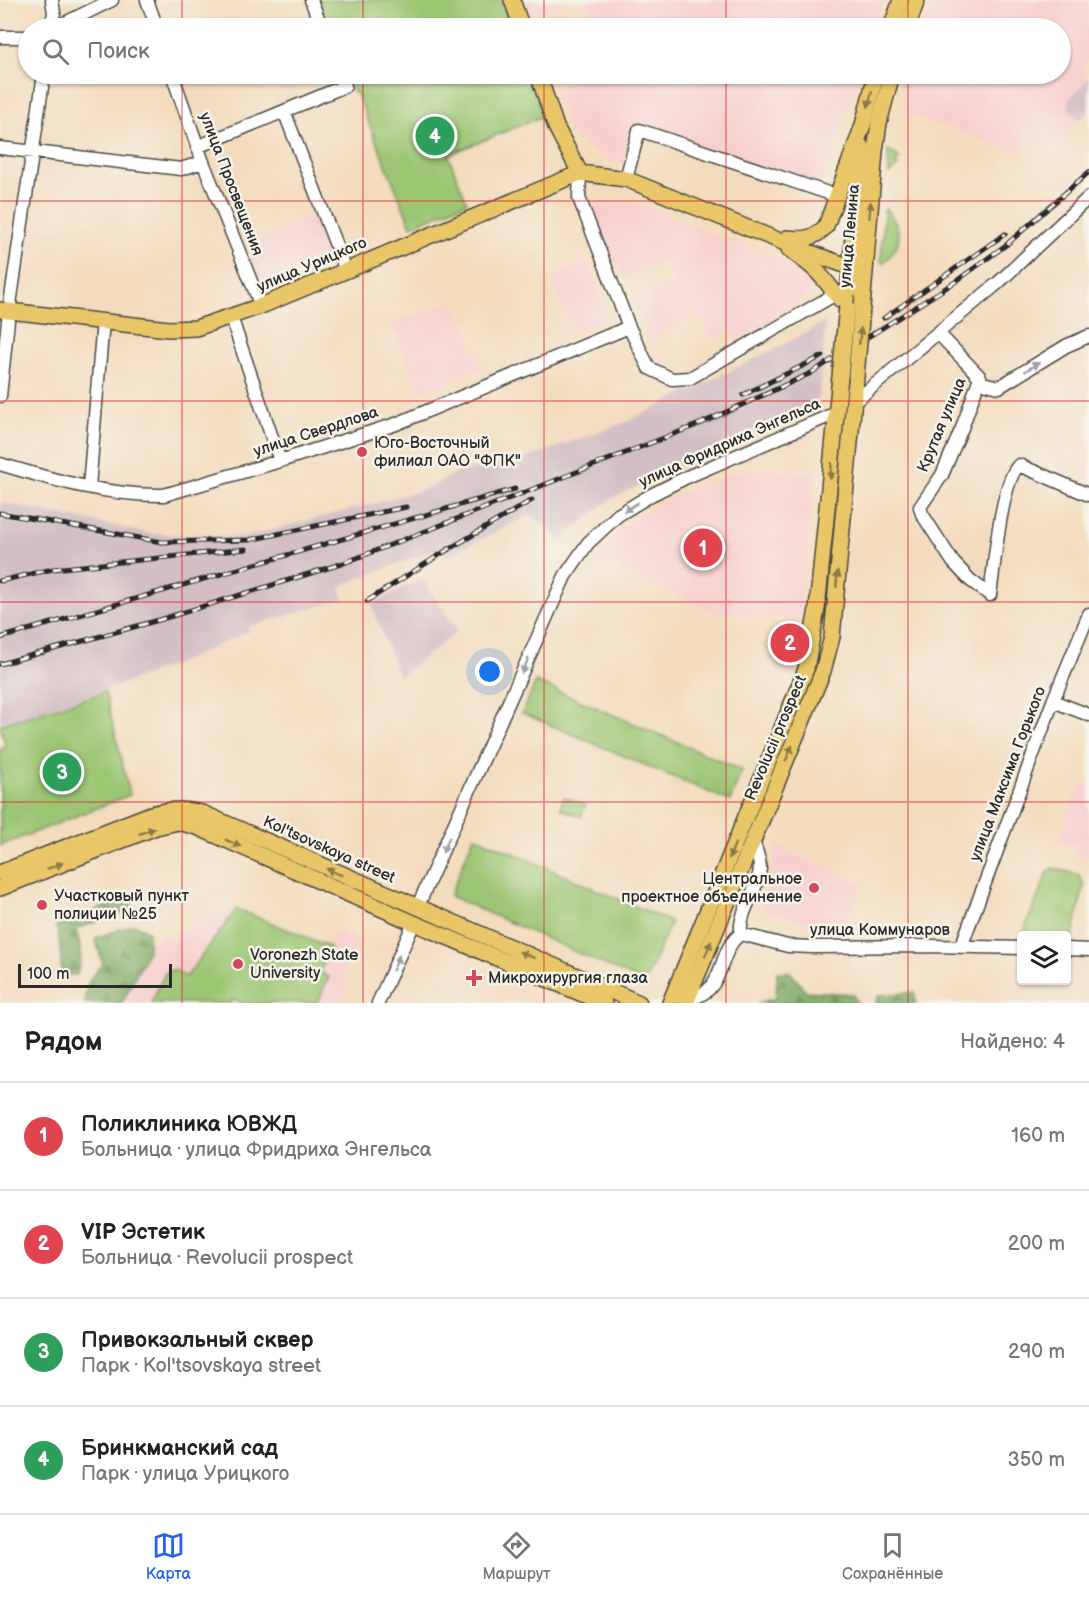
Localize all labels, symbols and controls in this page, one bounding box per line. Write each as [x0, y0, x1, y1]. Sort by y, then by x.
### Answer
search box [18, 18, 1071, 84]
icon: search [39, 35, 72, 68]
text: Поиск [87, 38, 150, 65]
one-way arrow [864, 90, 874, 108]
street label: улица Просвещения [195, 110, 267, 258]
pin: 4 [416, 114, 454, 158]
street label: улица Ленина [836, 183, 864, 289]
one-way arrow [865, 201, 875, 220]
street label: улица Урицкого [254, 233, 370, 297]
one-way arrow [855, 327, 865, 346]
one-way arrow [1023, 361, 1040, 372]
street label: Крутая улица [914, 374, 971, 475]
street label: улица Фридриха Энгельса [636, 394, 824, 492]
street label: улица Свердлова [251, 403, 381, 461]
place label: Юго-Восточный филиал ОАО "ФПК" [374, 434, 521, 471]
marker: Юго-Восточный филиал ОАО "ФПК" [355, 445, 369, 459]
one-way arrow [826, 462, 836, 481]
one-way arrow [622, 502, 639, 513]
pin: 1 [684, 526, 722, 570]
one-way arrow [833, 569, 842, 588]
pin: 2 [770, 620, 810, 666]
your location [475, 657, 504, 686]
one-way arrow [520, 658, 529, 675]
street label: Revolucii prospect [741, 672, 811, 803]
street label: улица Максима Горького [966, 684, 1050, 864]
one-way arrow [784, 744, 794, 762]
pin: 3 [42, 750, 82, 794]
street label: Kol'tsovskaya street [260, 812, 398, 888]
one-way arrow [138, 825, 156, 835]
one-way arrow [441, 836, 450, 853]
one-way arrow [224, 838, 242, 848]
one-way arrow [727, 842, 737, 860]
one-way arrow [46, 861, 64, 871]
one-way arrow [325, 867, 343, 877]
place label: Центральное проектное объединение [621, 870, 802, 907]
marker: Центральное проектное объединение [807, 881, 821, 895]
place label: Участковый пункт полиции №25 [54, 887, 190, 924]
marker: Участковый пункт полиции №25 [35, 898, 49, 912]
street label: улица Коммунаров [810, 921, 951, 940]
map controls [1017, 931, 1071, 985]
button: layers [1017, 931, 1071, 985]
one-way arrow [704, 940, 713, 958]
place label: Voronezh State University [250, 946, 359, 983]
one-way arrow [518, 950, 536, 959]
one-way arrow [391, 954, 401, 972]
marker: Voronezh State University [231, 957, 245, 971]
scale bar [18, 961, 172, 989]
text: 100 m [27, 965, 70, 984]
marker: Микрохирургия глаза [465, 969, 483, 987]
place label: Микрохирургия глаза [488, 969, 648, 988]
text: Рядом [24, 1027, 102, 1058]
text: Найдено: 4 [960, 1030, 1065, 1054]
text: Поликлиника ЮВЖД [81, 1111, 297, 1138]
text: 1 [39, 1124, 48, 1148]
text: 160 m [1011, 1124, 1065, 1148]
text: Больница · улица Фридриха Энгельса [81, 1138, 432, 1162]
text: VIP Эстетик [81, 1219, 205, 1246]
text: 2 [38, 1232, 49, 1256]
text: 200 m [1008, 1232, 1065, 1256]
text: Больница · Revolucii prospect [81, 1246, 353, 1270]
text: Привокзальный сквер [81, 1327, 314, 1354]
text: 3 [38, 1340, 49, 1364]
text: 290 m [1008, 1340, 1065, 1364]
text: Парк · Kol'tsovskaya street [81, 1354, 321, 1378]
text: Бринкманский сад [81, 1435, 278, 1462]
text: 4 [38, 1448, 49, 1472]
text: 350 m [1008, 1448, 1065, 1472]
text: Парк · улица Урицкого [81, 1462, 289, 1486]
tab: Карта [146, 1529, 191, 1584]
tab: Маршрут [482, 1529, 551, 1584]
tab: Сохранённые [842, 1529, 943, 1584]

